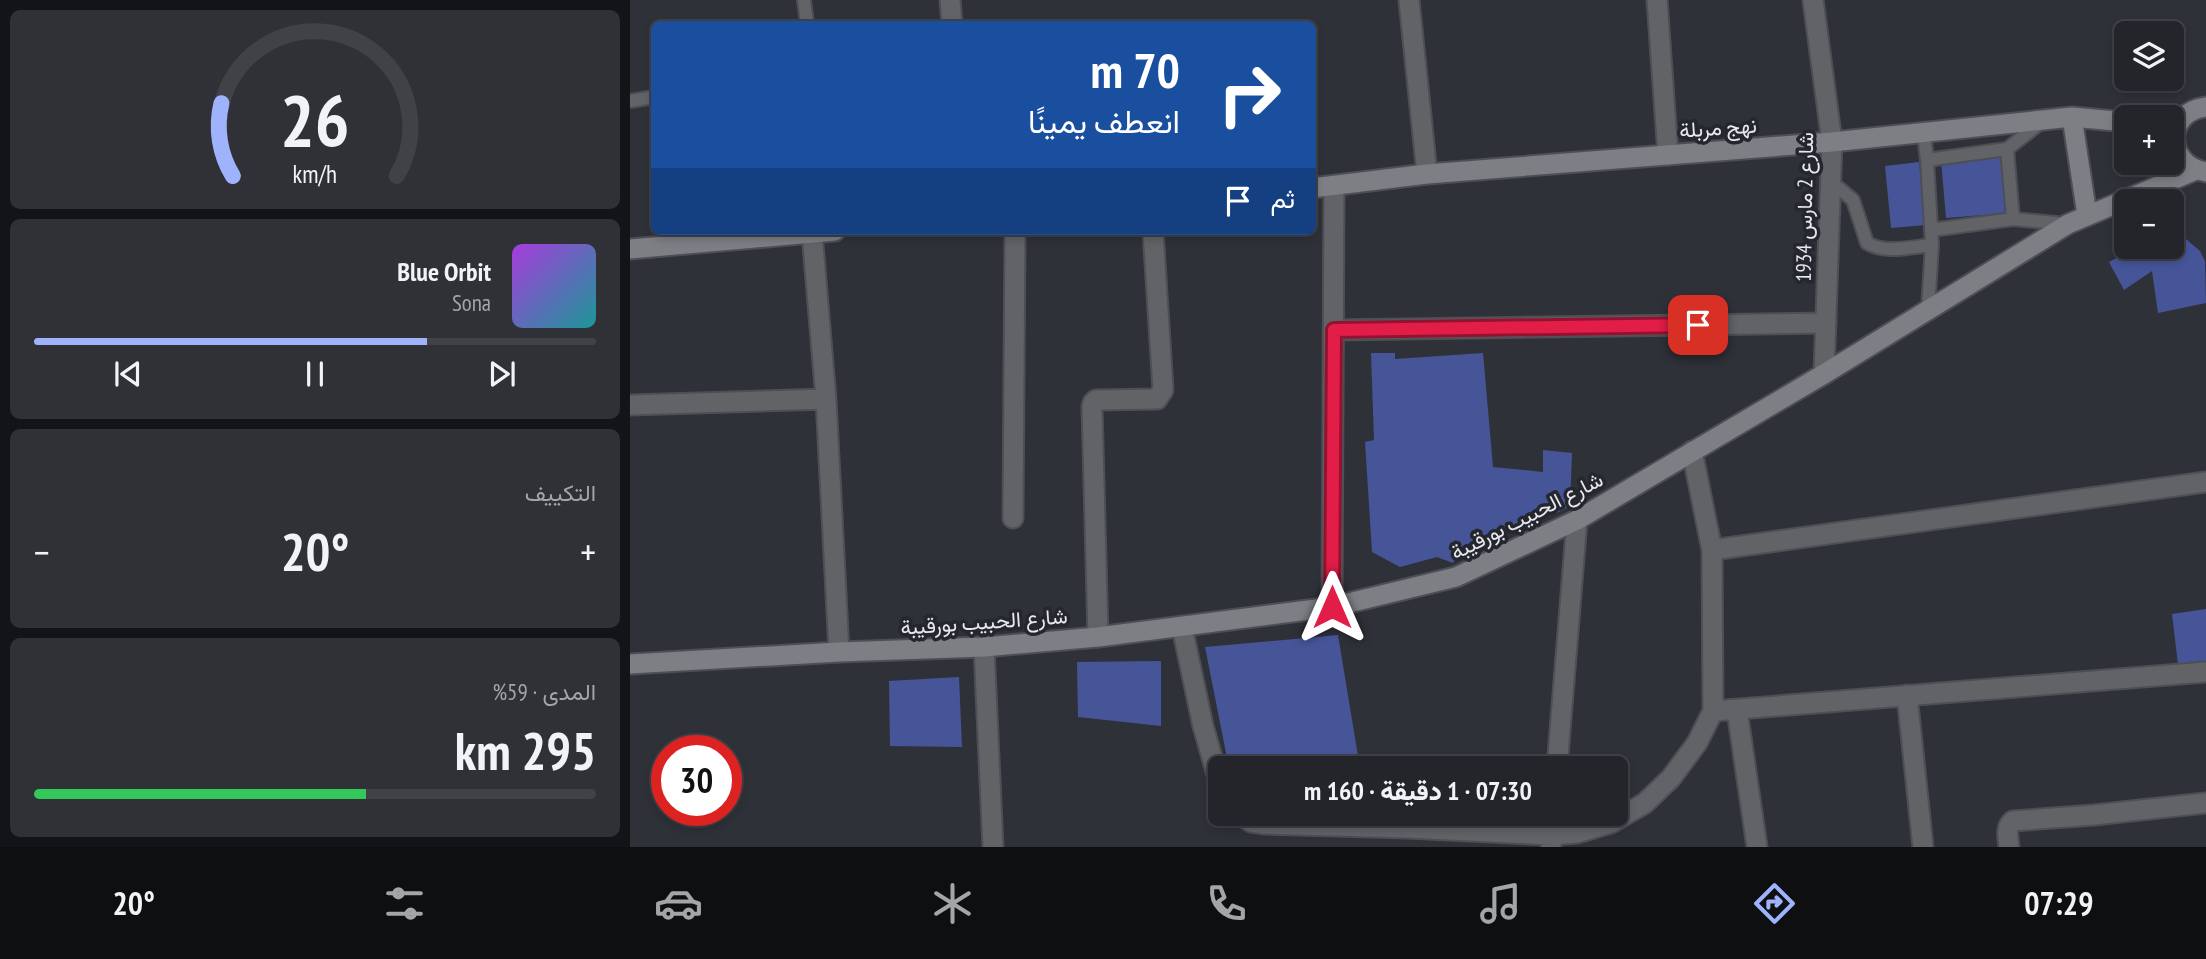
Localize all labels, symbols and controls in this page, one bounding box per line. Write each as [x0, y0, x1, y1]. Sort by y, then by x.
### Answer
map controls [2114, 21, 2184, 259]
button: layers [2114, 21, 2184, 91]
text: 70 m [1091, 38, 1180, 102]
icon: right [1204, 49, 1295, 140]
text: 26 [280, 72, 350, 166]
text: انعطف يمينًا [1028, 100, 1180, 142]
button: + [2114, 105, 2184, 175]
street label: نهج مربلة [1678, 111, 1758, 145]
street label: شارع 2 مارس 1934 [1790, 132, 1820, 282]
text: km/h [293, 157, 337, 189]
icon: arrive [1219, 182, 1257, 220]
text: ثم [1271, 182, 1295, 215]
button: − [2114, 189, 2184, 259]
text: Blue Orbit [397, 255, 491, 288]
text: Sona [452, 288, 491, 317]
pin [1668, 295, 1728, 355]
icon: arrive [1679, 306, 1717, 344]
icon: previous [109, 355, 147, 393]
icon: pause [296, 355, 334, 393]
icon: next [483, 355, 521, 393]
street label: شارع الحبيب بورقيبة [1446, 466, 1608, 566]
text: التكييف [525, 478, 596, 507]
text: 20° [281, 518, 349, 585]
text: − [34, 527, 50, 576]
text: + [580, 527, 596, 576]
position arrow [1295, 570, 1369, 644]
street label: شارع الحبيب بورقيبة [899, 602, 1069, 642]
text: المدى · 59% [492, 677, 596, 706]
text: 295 km [455, 717, 596, 784]
speed limit sign: 30 [651, 735, 742, 826]
text: 07:30 · 1 دقيقة · 160 m [1304, 774, 1532, 807]
icon: filters [380, 879, 429, 928]
icon: car [654, 879, 703, 928]
icon: climate [928, 879, 977, 928]
icon: phone [1202, 879, 1251, 928]
icon: music [1476, 879, 1525, 928]
icon: directions [1750, 879, 1799, 928]
text: 20° [113, 882, 155, 924]
text: 07:29 [2024, 882, 2093, 924]

